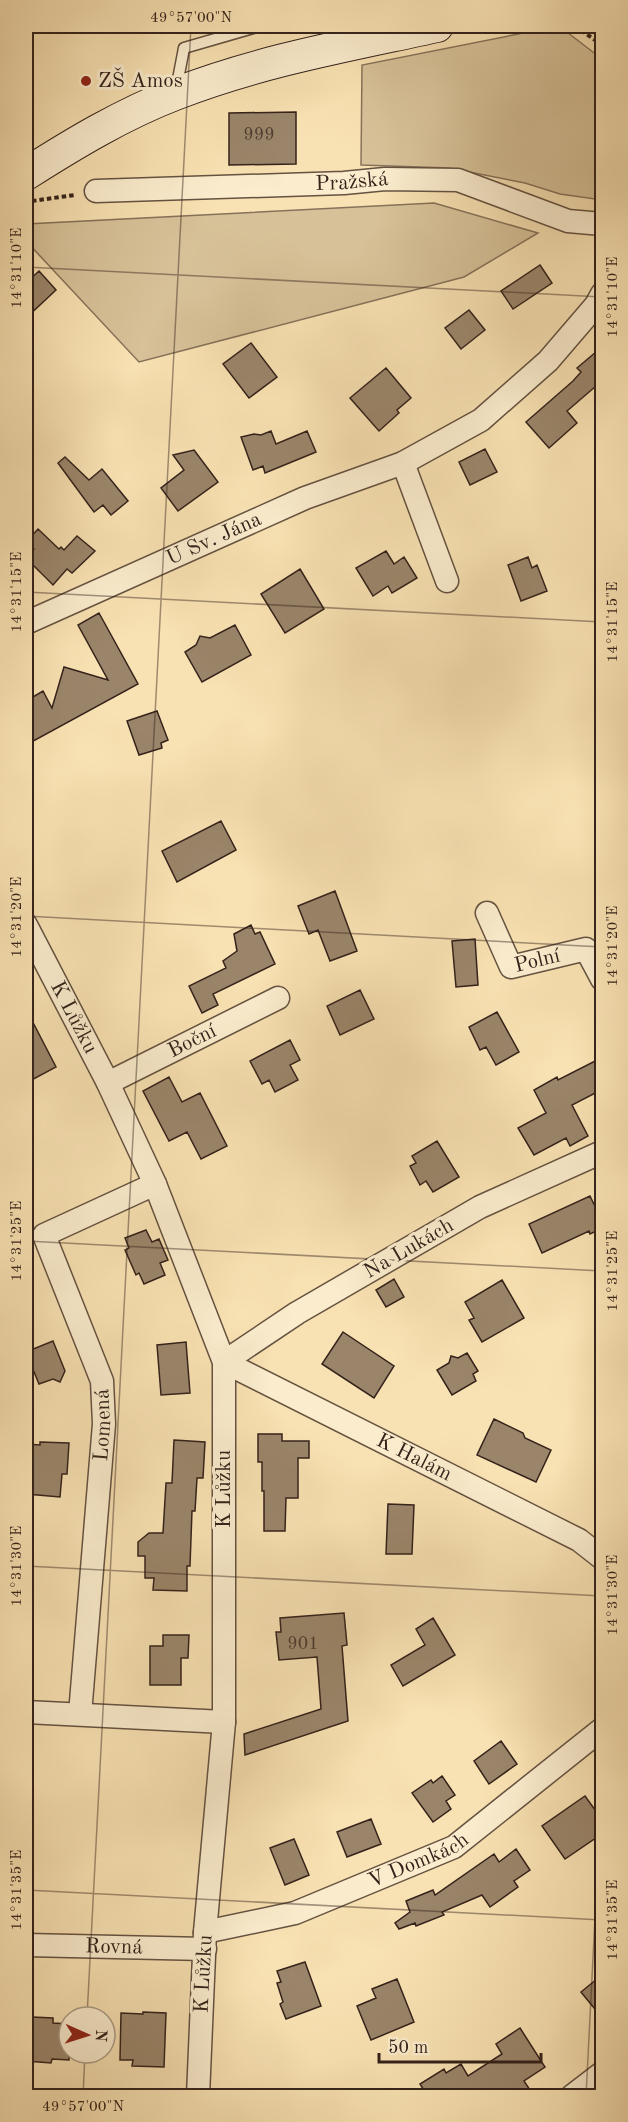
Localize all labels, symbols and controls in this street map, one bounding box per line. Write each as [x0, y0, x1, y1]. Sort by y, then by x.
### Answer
text: 49°57'00"N [150, 11, 232, 26]
place label: ZŠ Amos [98, 67, 183, 92]
marker: ZŠ Amos [79, 74, 93, 88]
house number: 999 [243, 126, 275, 144]
street label: Pražská [315, 168, 389, 194]
text: 14°31'10"E [10, 228, 25, 308]
text: 14°31'10"E [606, 257, 621, 337]
street label: U Sv. Jána [163, 508, 265, 569]
text: 14°31'15"E [10, 552, 25, 632]
text: 14°31'15"E [606, 582, 621, 662]
text: 14°31'20"E [10, 877, 25, 957]
text: 14°31'20"E [606, 906, 621, 986]
street label: Polní [512, 945, 562, 976]
street label: K Lůžku [47, 978, 101, 1057]
street label: Boční [165, 1020, 220, 1062]
text: 14°31'25"E [10, 1201, 25, 1281]
street label: Na Lukách [361, 1215, 457, 1283]
text: 14°31'25"E [606, 1231, 621, 1311]
street label: Lomená [90, 1388, 115, 1462]
street label: K Halám [373, 1430, 455, 1485]
street label: K Lůžku [214, 1450, 235, 1528]
text: 14°31'30"E [10, 1526, 25, 1606]
text: 14°31'30"E [606, 1555, 621, 1635]
house number: 901 [287, 1635, 319, 1653]
street label: V Domkách [365, 1829, 473, 1892]
text: 14°31'35"E [10, 1850, 25, 1930]
text: 14°31'35"E [606, 1880, 621, 1960]
street label: K Lůžku [191, 1934, 217, 2014]
street label: Rovná [85, 1936, 143, 1958]
north arrow [57, 2005, 117, 2065]
scale bar [379, 2026, 541, 2064]
text: N [92, 2029, 108, 2043]
text: 50 m [388, 2039, 428, 2057]
text: 49°57'00"N [42, 2100, 124, 2115]

